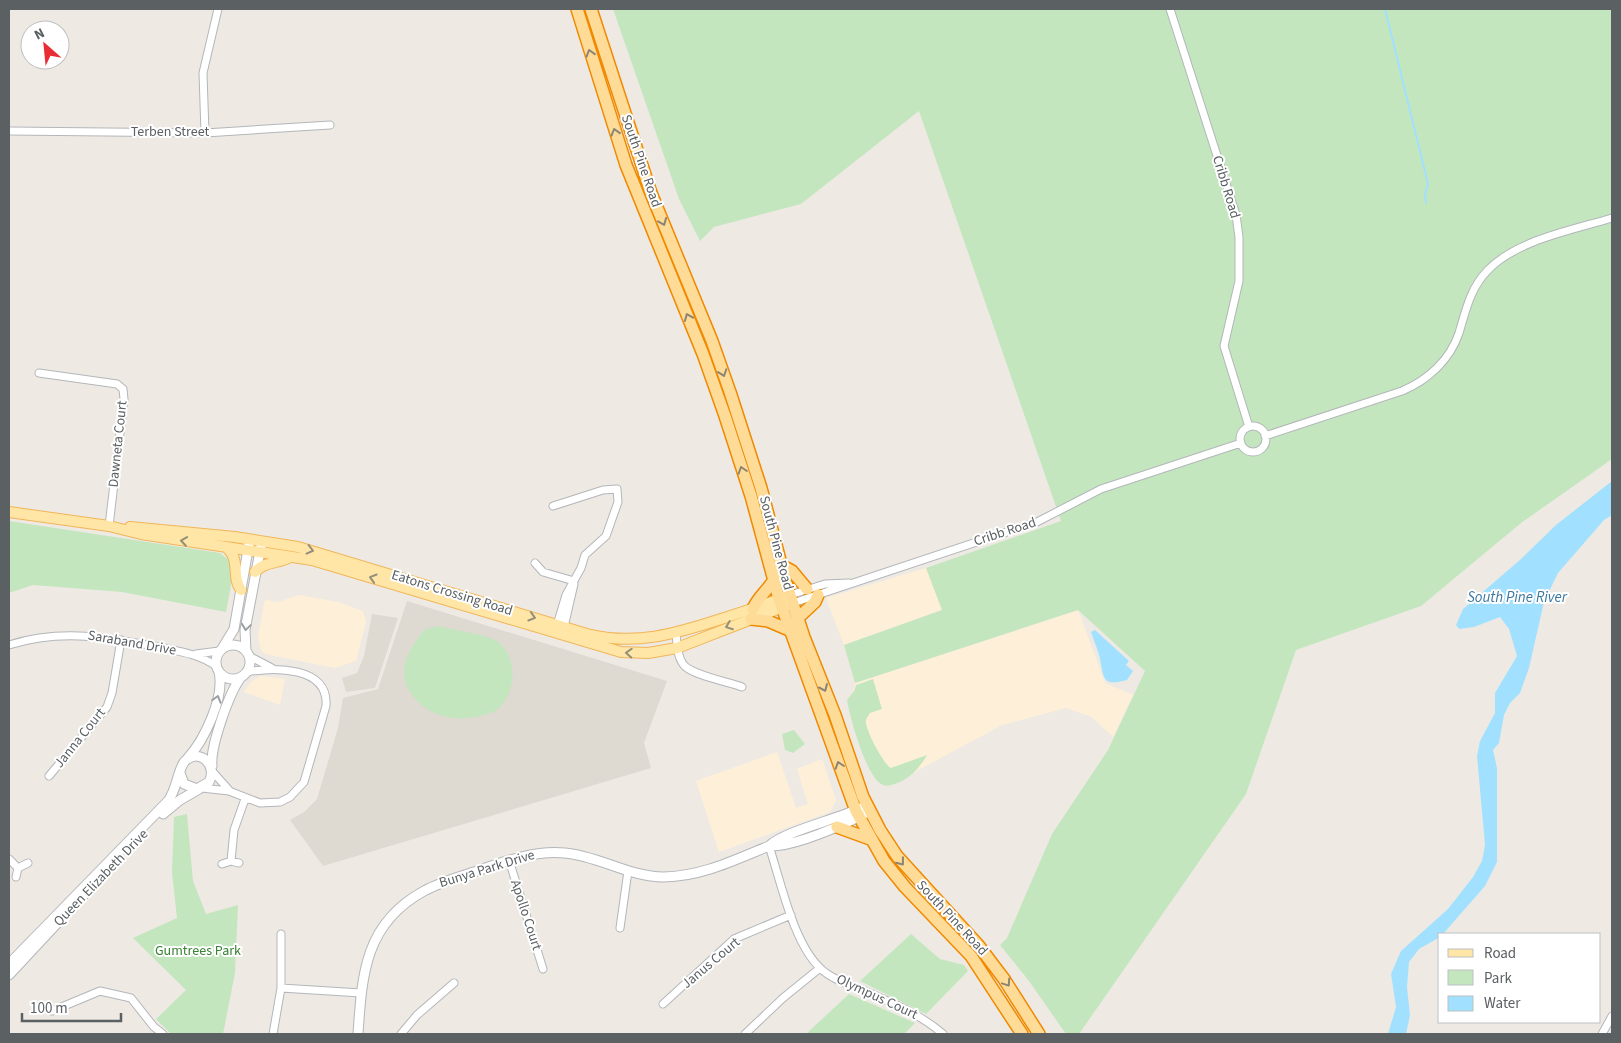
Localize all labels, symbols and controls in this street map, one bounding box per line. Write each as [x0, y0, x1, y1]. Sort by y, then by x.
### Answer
north arrow [20, 20, 70, 70]
text: N [31, 23, 48, 45]
one-way arrow [586, 50, 596, 58]
street label: South Pine Road [616, 112, 666, 210]
street label: Terben Street [131, 122, 210, 142]
one-way arrow [610, 128, 620, 136]
street label: Cribb Road [1207, 153, 1245, 221]
one-way arrow [657, 217, 667, 226]
one-way arrow [684, 313, 694, 322]
one-way arrow [717, 368, 727, 377]
street label: Dawneta Court [103, 399, 133, 488]
one-way arrow [738, 466, 748, 475]
street label: South Pine Road [754, 494, 798, 592]
street label: Cribb Road [971, 513, 1039, 551]
one-way arrow [180, 537, 189, 547]
one-way arrow [305, 544, 314, 555]
street label: Eatons Crossing Road [389, 565, 515, 621]
one-way arrow [369, 573, 377, 583]
water label: South Pine River [1467, 587, 1568, 608]
one-way arrow [528, 612, 536, 622]
one-way arrow [726, 621, 734, 631]
one-way arrow [241, 624, 252, 632]
street label: Saraband Drive [86, 625, 178, 661]
one-way arrow [625, 647, 633, 658]
one-way arrow [817, 683, 828, 692]
one-way arrow [211, 695, 222, 704]
street label: Janna Court [50, 704, 111, 772]
one-way arrow [835, 761, 845, 770]
street label: Queen Elizabeth Drive [49, 825, 153, 931]
street label: Bunya Park Drive [437, 845, 537, 893]
one-way arrow [896, 856, 904, 865]
street label: South Pine Road [912, 876, 992, 960]
street label: Apollo Court [505, 877, 547, 953]
street label: Janus Court [678, 933, 745, 993]
legend [1438, 933, 1601, 1023]
park label: Gumtrees Park [155, 941, 241, 961]
text: Road [1484, 943, 1516, 964]
text: Park [1484, 968, 1513, 989]
street label: Olympus Court [833, 969, 921, 1025]
one-way arrow [1001, 978, 1010, 987]
scale bar [22, 990, 121, 1022]
text: Water [1484, 993, 1521, 1014]
text: 100 m [30, 998, 68, 1019]

